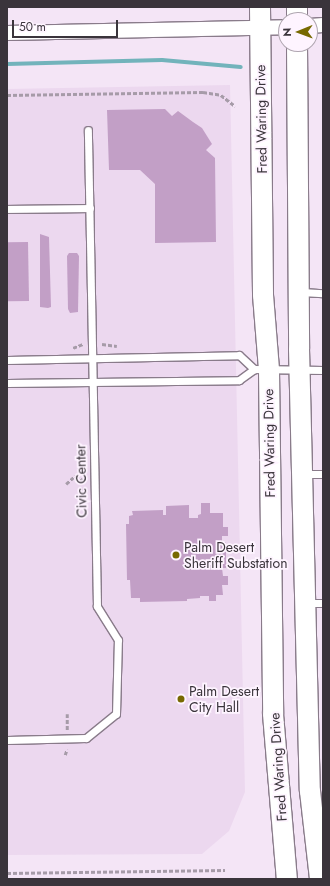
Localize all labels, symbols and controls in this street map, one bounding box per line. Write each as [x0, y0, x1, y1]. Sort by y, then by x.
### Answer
scale bar [14, 12, 120, 38]
north arrow [278, 12, 318, 52]
text: 50 m [19, 18, 46, 36]
text: N [279, 28, 295, 37]
street label: Fred Waring Drive [252, 64, 270, 174]
street label: Fred Waring Drive [260, 388, 278, 498]
street label: Civic Center [72, 444, 90, 518]
place label: Palm Desert Sheriff Substation [184, 539, 288, 572]
marker: Palm Desert Sheriff Substation [171, 550, 181, 560]
place label: Palm Desert City Hall [189, 683, 259, 716]
marker: Palm Desert City Hall [176, 694, 186, 704]
street label: Fred Waring Drive [266, 712, 290, 822]

